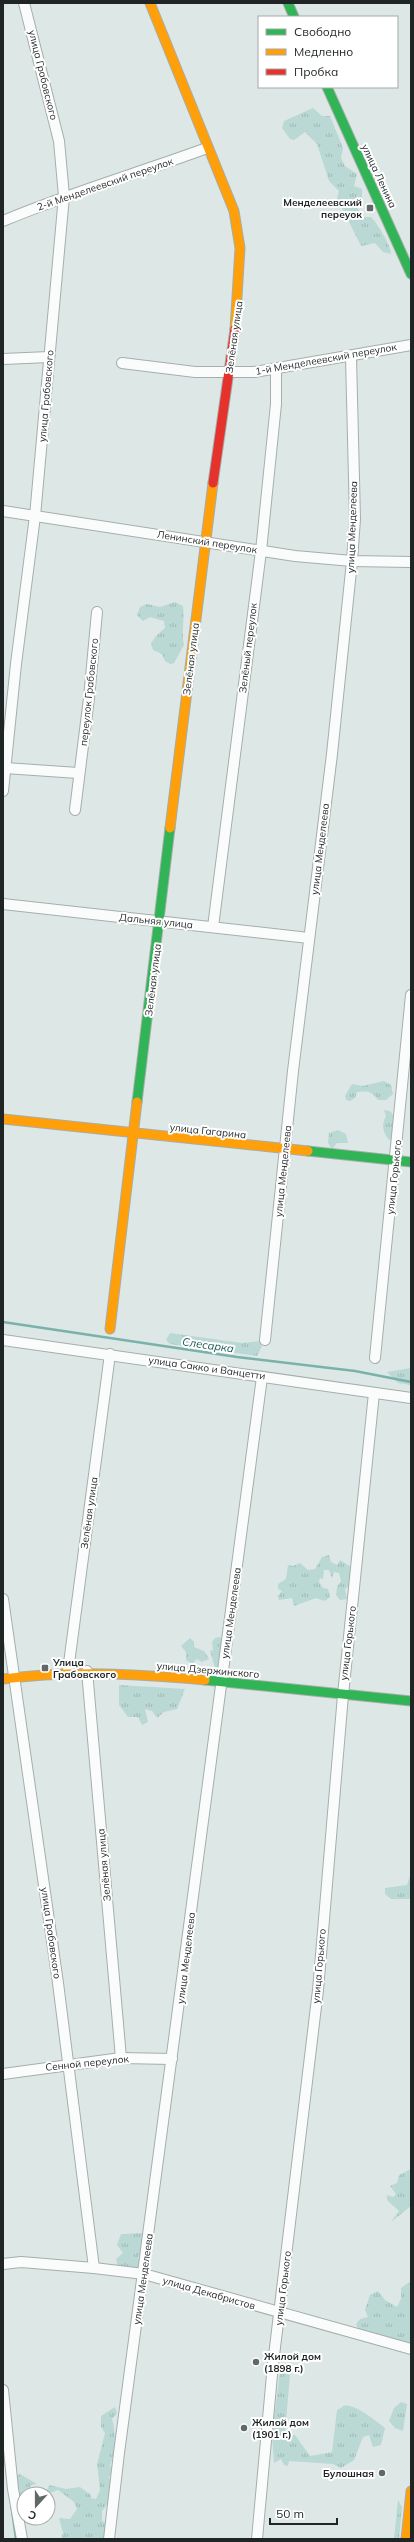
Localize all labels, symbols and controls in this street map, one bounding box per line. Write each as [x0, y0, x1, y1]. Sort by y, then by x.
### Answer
legend [258, 16, 398, 88]
text: Свободно [294, 24, 351, 39]
street label: улица Грабовского [26, 29, 61, 122]
text: Медленно [294, 44, 353, 59]
text: Пробка [294, 64, 338, 79]
street label: улица Ленина [359, 142, 399, 210]
street label: 2-й Менделеевский переулок [35, 154, 175, 213]
place label: Менделеевский переуок [283, 196, 362, 221]
marker: Менделеевский переуок [365, 203, 375, 213]
street label: Зелёная улица [222, 300, 246, 374]
street label: 1-й Менделеевский переулок [254, 340, 398, 378]
street label: улица Грабовского [35, 349, 57, 443]
street label: улица Менделеева [344, 481, 360, 573]
street label: Ленинский переулок [156, 528, 259, 556]
street label: Зелёный переулок [236, 602, 260, 694]
street label: Зелёная улица [180, 622, 202, 696]
street label: переулок Грабовского [77, 637, 101, 747]
street label: улица Менделеева [308, 802, 332, 896]
street label: Дальняя улица [118, 911, 194, 931]
street label: Зелёная улица [142, 943, 164, 1017]
street label: улица Гагарина [169, 1121, 247, 1141]
street label: улица Менделеева [272, 1125, 294, 1217]
street label: улица Горького [384, 1139, 404, 1215]
water label: Слесарка [181, 1334, 235, 1356]
street label: улица Сакко и Ванцетти [148, 1353, 266, 1383]
street label: Зелёная улица [77, 1476, 101, 1550]
street label: улица Менделеева [218, 1566, 244, 1660]
street label: улица Горького [337, 1605, 359, 1681]
place label: Улица Грабовского [52, 1656, 116, 1681]
street label: улица Дзержинского [156, 1659, 260, 1681]
marker: Улица Грабовского [40, 1663, 50, 1673]
street label: Зелёная улица [94, 1828, 114, 1902]
street label: улица Грабовского [38, 1886, 64, 1980]
street label: улица Менделеева [174, 1911, 198, 2005]
street label: улица Горького [309, 1928, 329, 2004]
street label: Сенной переулок [45, 2052, 130, 2074]
street label: улица Менделеева [130, 2232, 156, 2326]
street label: улица Горького [272, 2250, 294, 2326]
street label: улица Декабристов [161, 2274, 257, 2313]
place label: Жилой дом (1898 г.) [264, 2350, 321, 2375]
marker: Жилой дом (1898 г.) [251, 2357, 261, 2367]
place label: Жилой дом (1901 г.) [252, 2416, 309, 2441]
marker: Жилой дом (1901 г.) [239, 2423, 249, 2433]
place label: Булошная [323, 2467, 374, 2480]
marker: Булошная [377, 2468, 387, 2478]
north arrow [16, 2486, 56, 2526]
scale bar [270, 2500, 337, 2526]
text: 50 m [276, 2506, 304, 2521]
text: С [26, 2507, 38, 2523]

